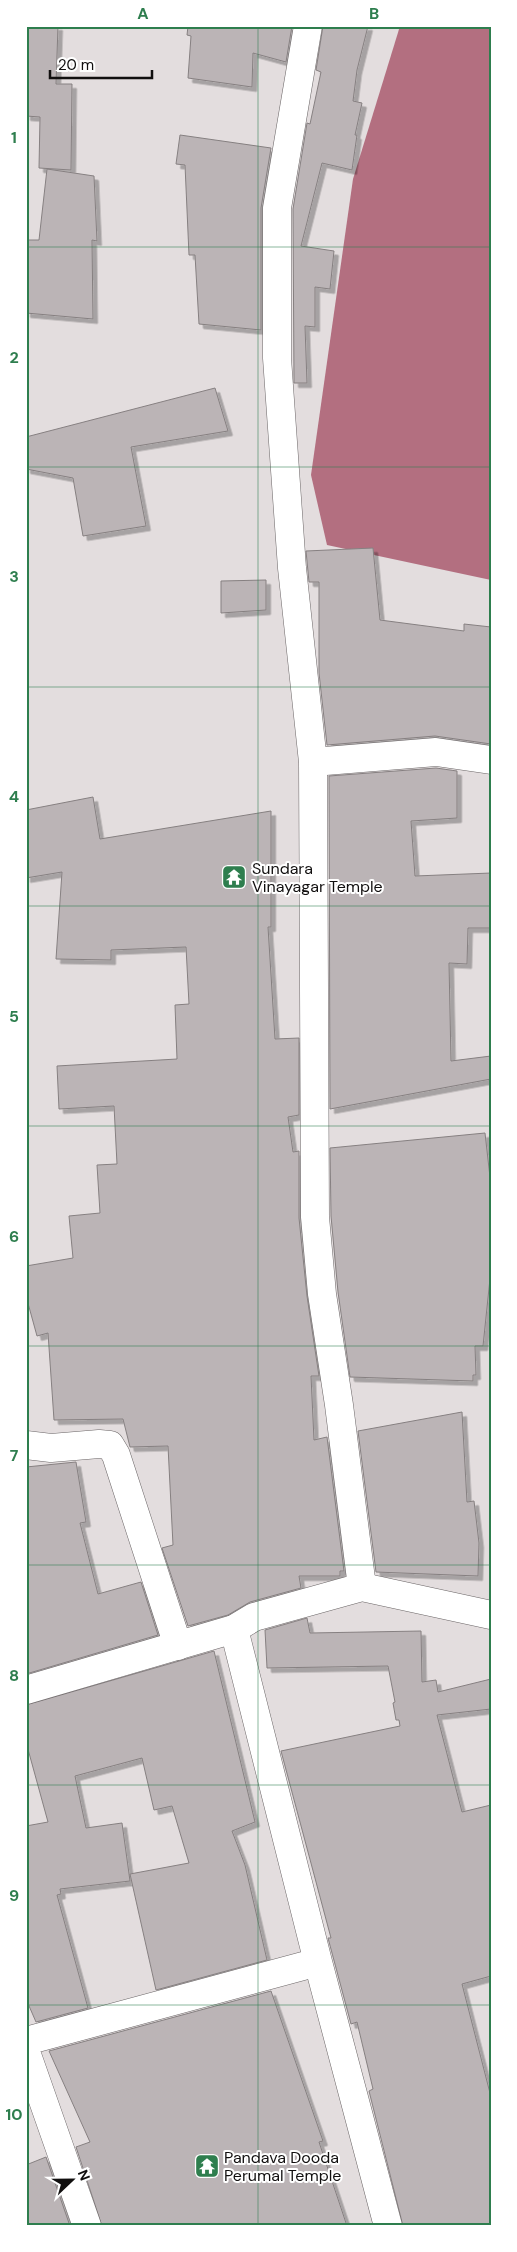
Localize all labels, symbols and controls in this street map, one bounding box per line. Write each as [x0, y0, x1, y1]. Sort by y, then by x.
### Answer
text: A [137, 3, 149, 24]
text: B [369, 3, 379, 24]
scale bar [50, 48, 152, 80]
text: 20 m [58, 55, 94, 75]
text: 1 [11, 127, 17, 148]
text: 2 [9, 347, 19, 368]
text: 3 [9, 566, 19, 587]
text: 4 [9, 786, 19, 807]
place label: Sundara Vinayagar Temple [252, 858, 383, 897]
temple icon: Sundara Vinayagar Temple [221, 864, 247, 890]
text: 5 [9, 1006, 19, 1027]
text: 6 [9, 1226, 19, 1247]
text: 7 [10, 1445, 19, 1466]
text: 8 [9, 1665, 19, 1686]
text: 9 [9, 1885, 19, 1906]
text: 10 [5, 2104, 23, 2125]
place label: Pandava Dooda Perumal Temple [224, 2147, 341, 2186]
temple icon: Pandava Dooda Perumal Temple [194, 2153, 220, 2179]
north arrow [48, 2154, 98, 2204]
text: N [74, 2167, 94, 2183]

